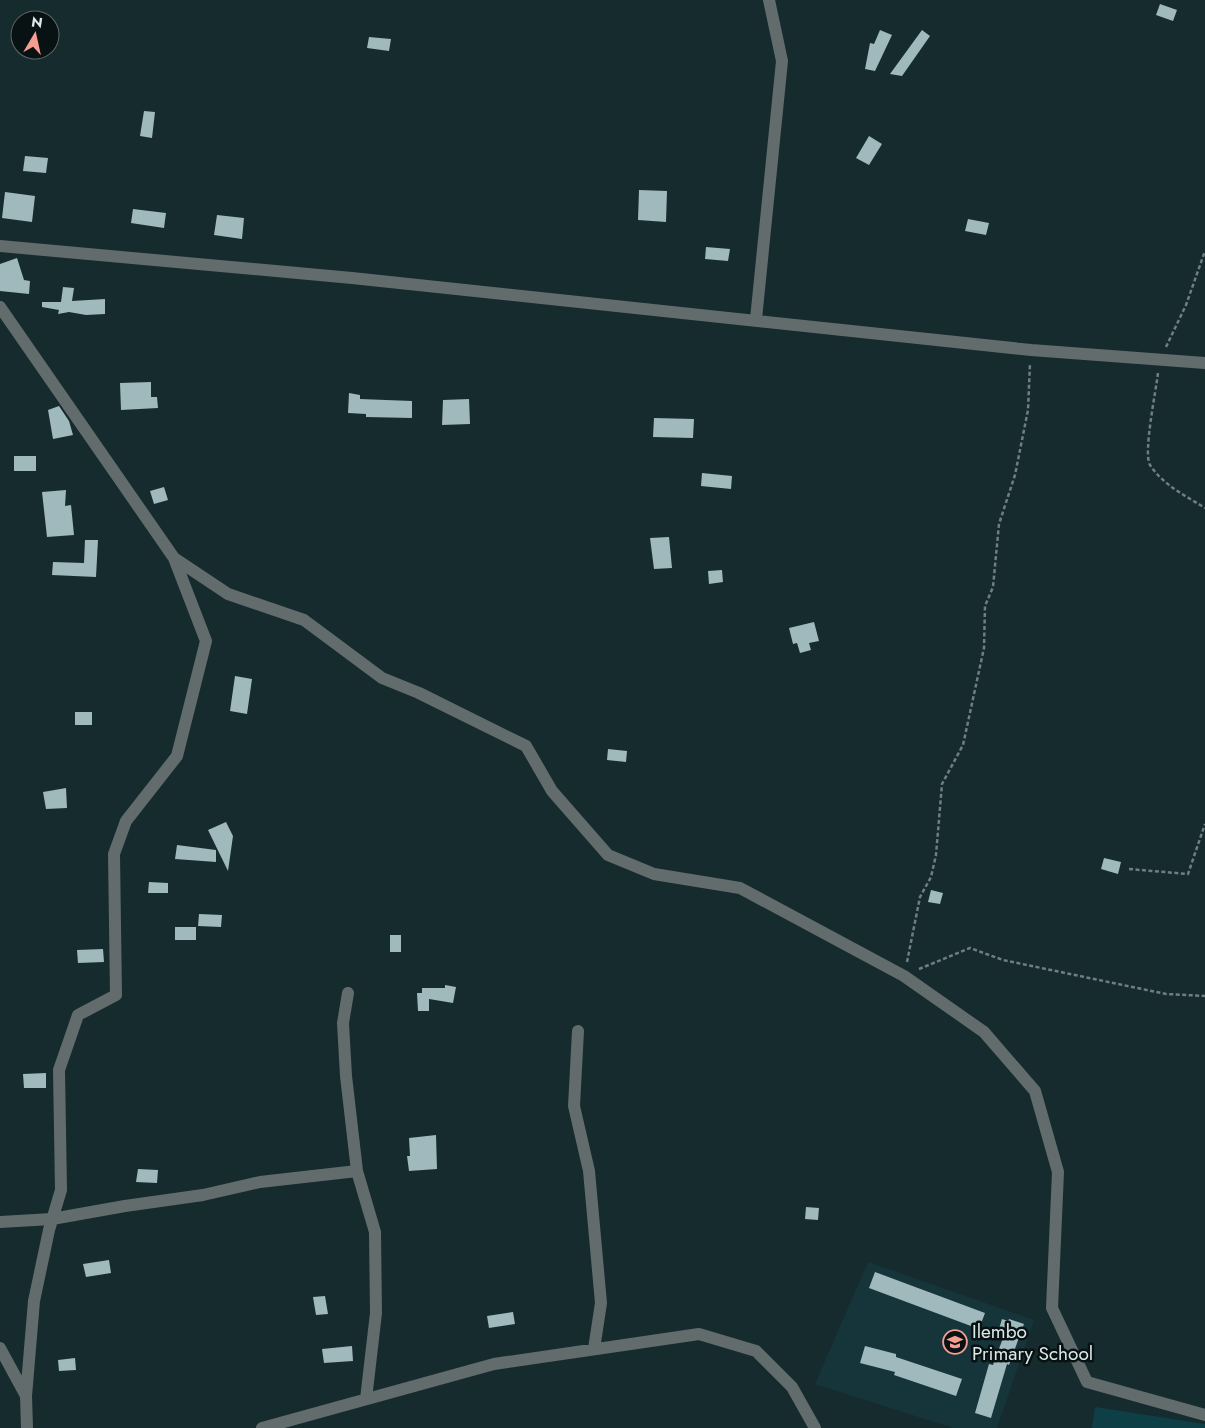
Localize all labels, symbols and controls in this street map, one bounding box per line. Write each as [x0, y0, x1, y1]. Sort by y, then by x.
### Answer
north arrow [10, 10, 60, 60]
text: N [30, 11, 44, 33]
place label: Ilembo Primary School [972, 1318, 1093, 1367]
school or university icon: Ilembo Primary School [942, 1329, 968, 1355]

